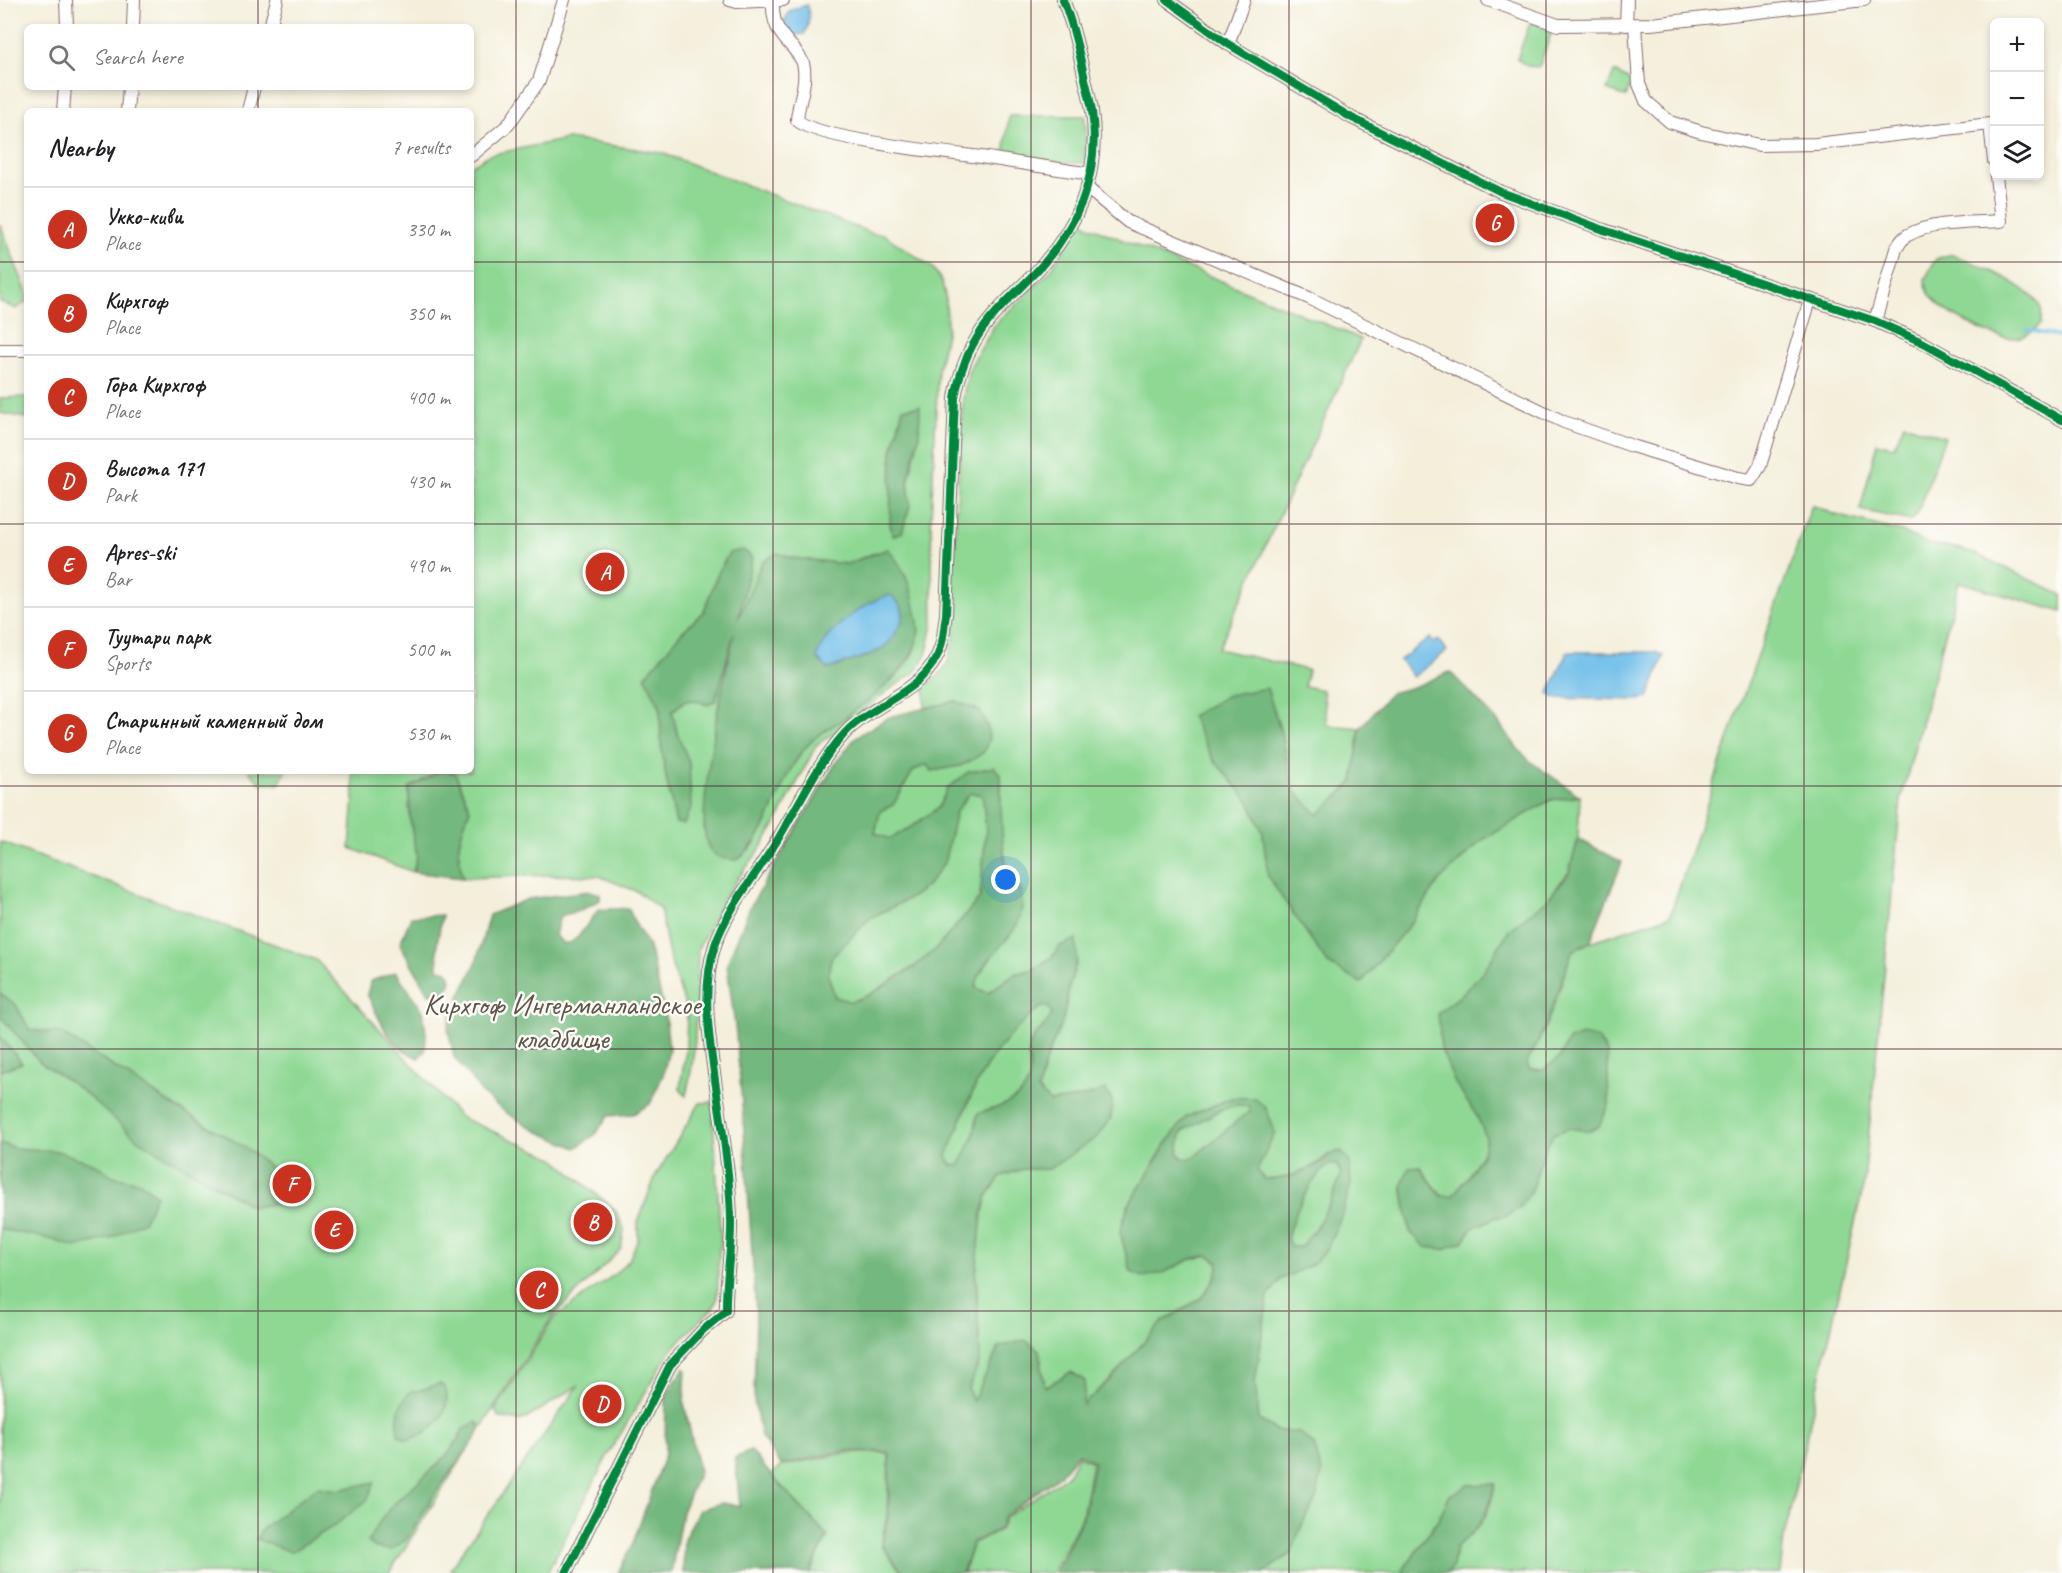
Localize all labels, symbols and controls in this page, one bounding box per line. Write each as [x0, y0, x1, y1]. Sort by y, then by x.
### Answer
map controls [1990, 18, 2044, 180]
button: + [1990, 18, 2044, 72]
search box [24, 24, 474, 90]
icon: search [45, 41, 78, 74]
text: Search here [93, 43, 183, 71]
button: − [1990, 72, 2044, 126]
button: layers [1990, 126, 2044, 180]
text: Nearby [48, 131, 113, 164]
text: 7 results [391, 135, 450, 160]
pin: G [1476, 200, 1514, 246]
text: Укко-киви [105, 203, 183, 231]
text: A [62, 217, 73, 242]
text: 330 m [407, 217, 450, 242]
text: Place [105, 231, 140, 256]
text: Кирхгоф [105, 287, 168, 315]
text: B [62, 301, 73, 326]
text: 350 m [407, 301, 450, 326]
text: Place [105, 315, 140, 340]
text: Гора Кирхгоф [105, 371, 205, 399]
text: C [63, 385, 72, 410]
text: 400 m [407, 385, 450, 410]
text: Place [105, 399, 140, 424]
text: Высота 171 [105, 455, 204, 483]
text: D [62, 469, 73, 494]
text: 430 m [407, 469, 450, 494]
text: Park [105, 483, 137, 508]
text: Apres-ski [105, 539, 175, 567]
pin: A [586, 550, 624, 594]
text: E [62, 553, 73, 578]
text: 490 m [407, 553, 450, 578]
text: Bar [105, 567, 131, 592]
text: Туутари парк [105, 623, 210, 651]
text: F [63, 637, 72, 662]
text: 500 m [407, 637, 450, 662]
text: Sports [105, 651, 150, 676]
text: Старинный каменный дом [105, 707, 322, 735]
text: G [63, 721, 72, 746]
text: 530 m [407, 721, 450, 746]
text: Place [105, 735, 140, 760]
your location [991, 865, 1020, 894]
park label: Кирхгоф Ингерманландское кладбище [423, 985, 703, 1057]
pin: F [272, 1162, 312, 1206]
pin: B [574, 1200, 612, 1244]
pin: E [314, 1208, 354, 1252]
pin: C [520, 1268, 558, 1312]
pin: D [582, 1382, 622, 1426]

